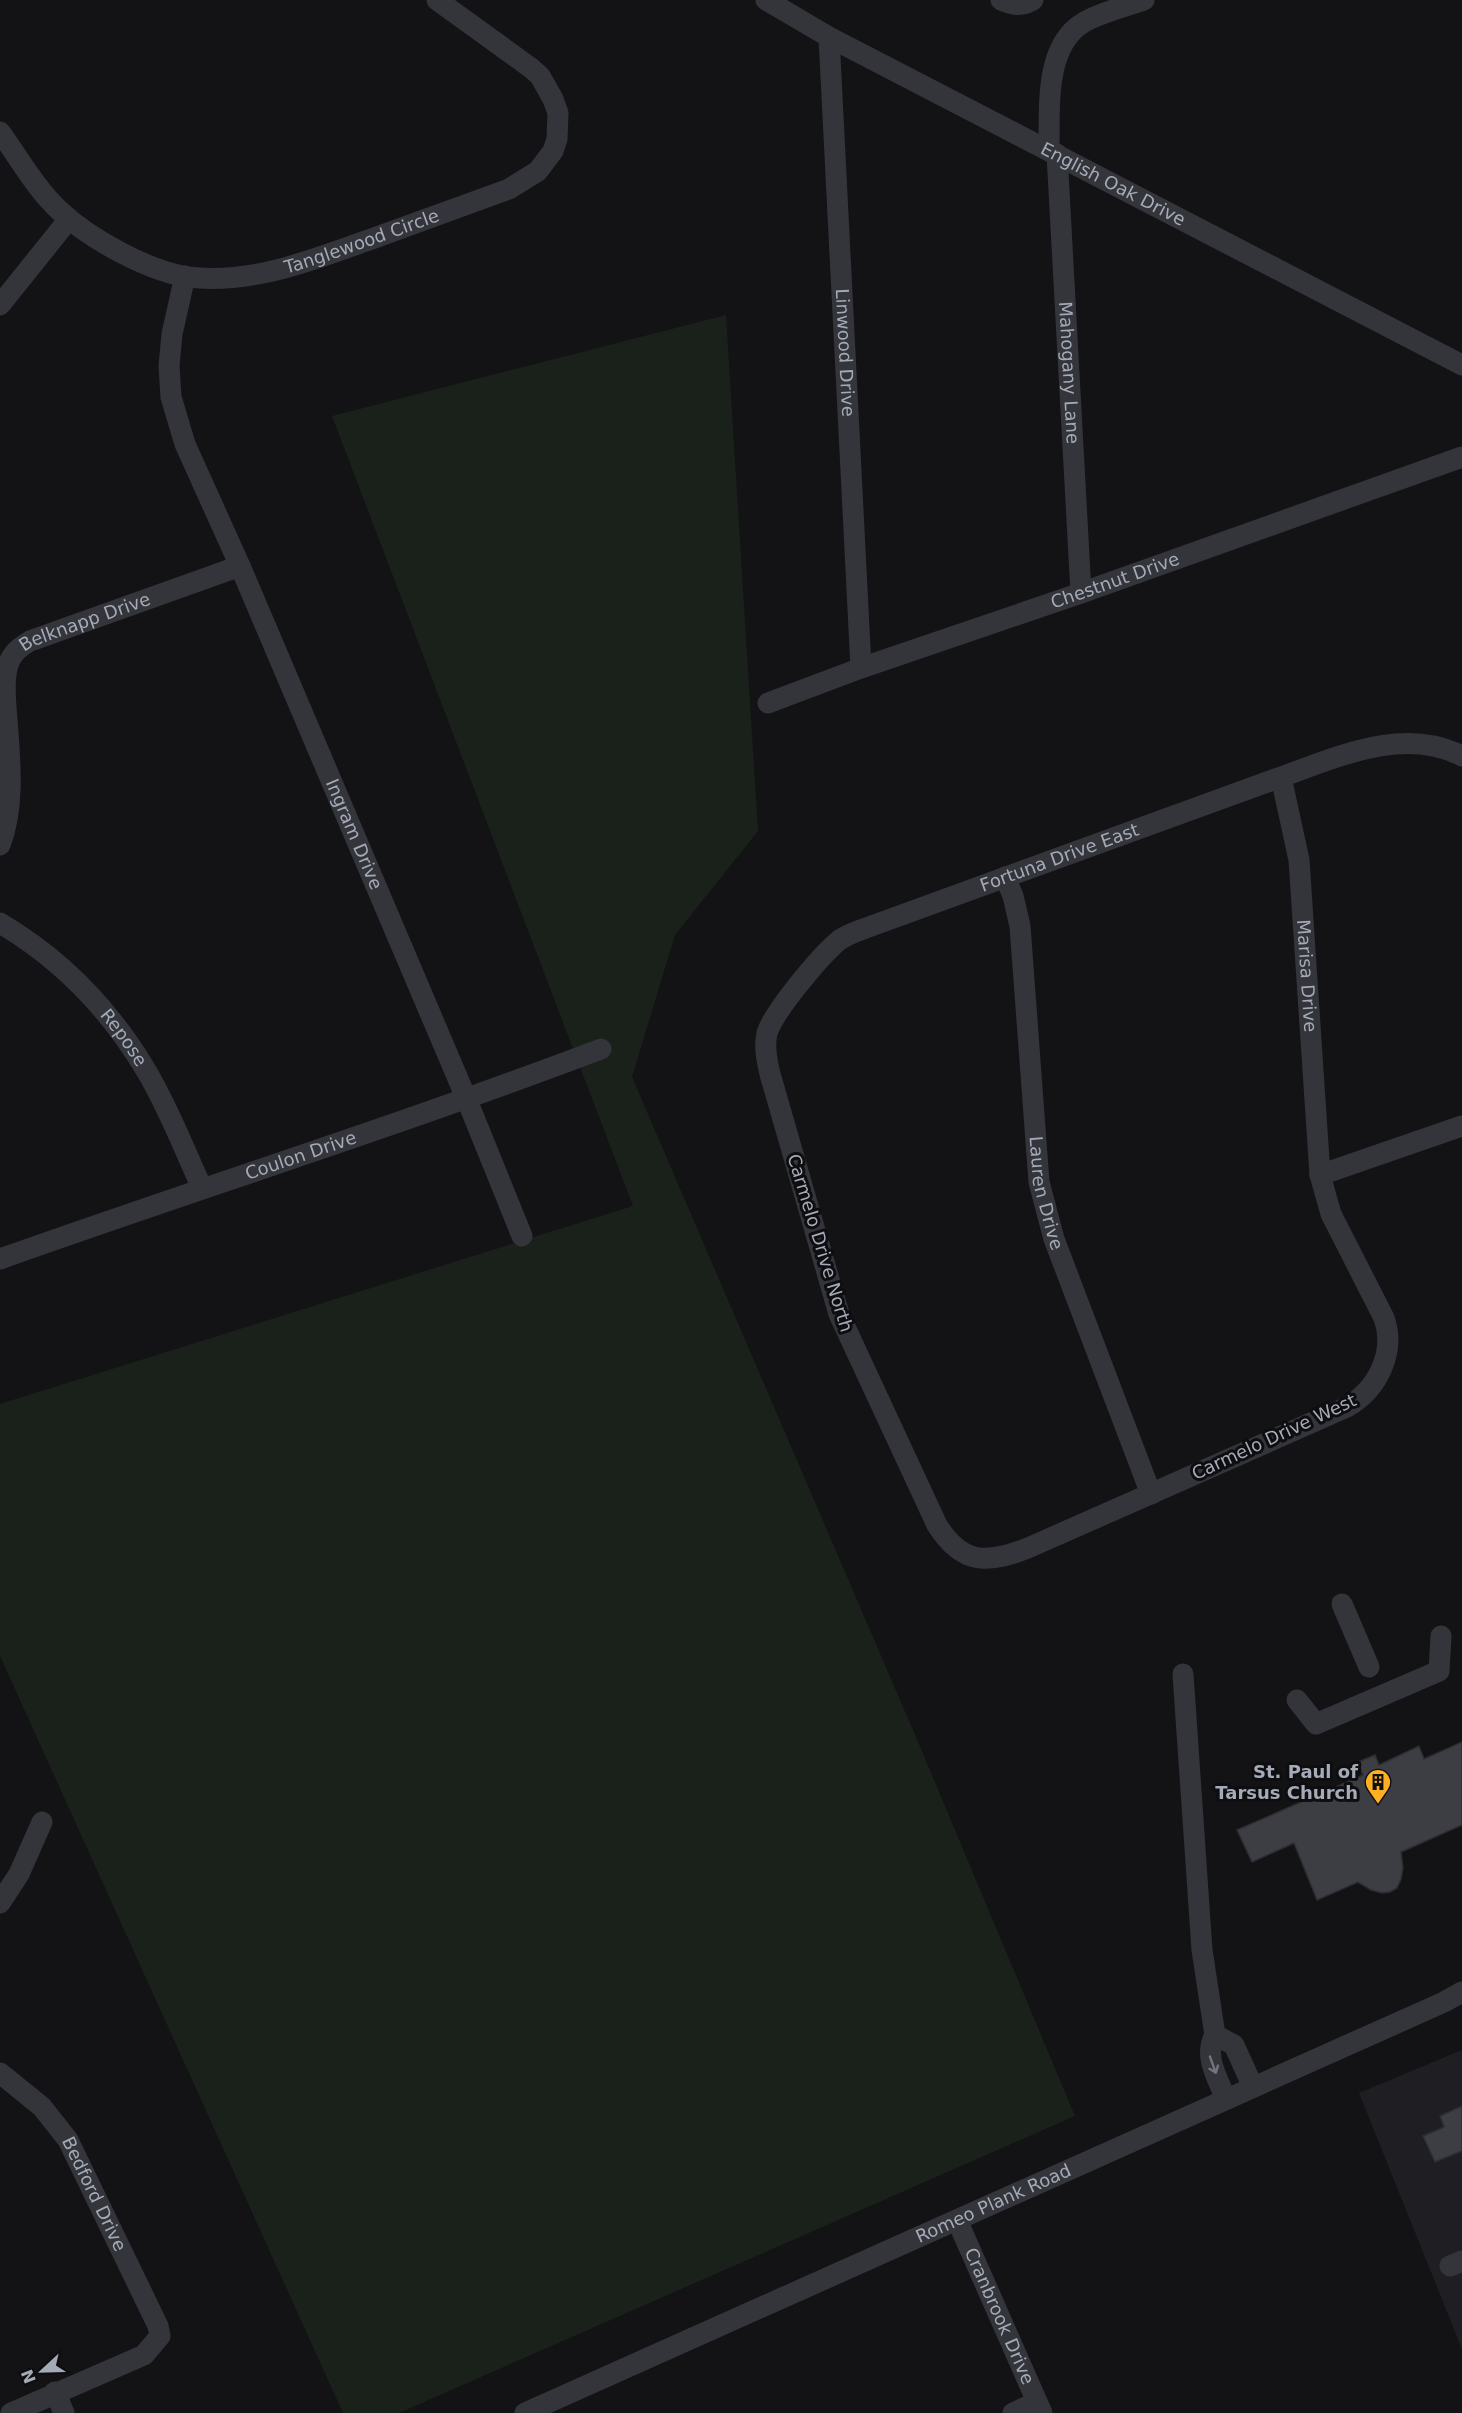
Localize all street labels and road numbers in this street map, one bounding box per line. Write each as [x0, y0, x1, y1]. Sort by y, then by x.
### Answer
street label: English Oak Drive [1037, 138, 1189, 230]
street label: Tanglewood Circle [281, 204, 442, 278]
street label: Linwood Drive [832, 288, 859, 417]
street label: Mahogany Lane [1055, 301, 1084, 445]
street label: Chestnut Drive [1048, 548, 1182, 613]
street label: Belknapp Drive [15, 588, 153, 655]
street label: Ingram Drive [322, 776, 387, 892]
street label: Fortuna Drive East [977, 819, 1141, 896]
street label: Marisa Drive [1293, 919, 1321, 1033]
street label: Repose [96, 1004, 152, 1070]
street label: Coulon Drive [242, 1126, 359, 1184]
street label: Lauren Drive [1026, 1135, 1068, 1253]
street label: Carmelo Drive North [783, 1151, 858, 1334]
street label: Carmelo Drive West [1188, 1389, 1359, 1484]
street label: Bedford Drive [58, 2133, 131, 2254]
street label: Romeo Plank Road [912, 2159, 1074, 2247]
street label: Cranbrook Drive [961, 2244, 1039, 2387]

